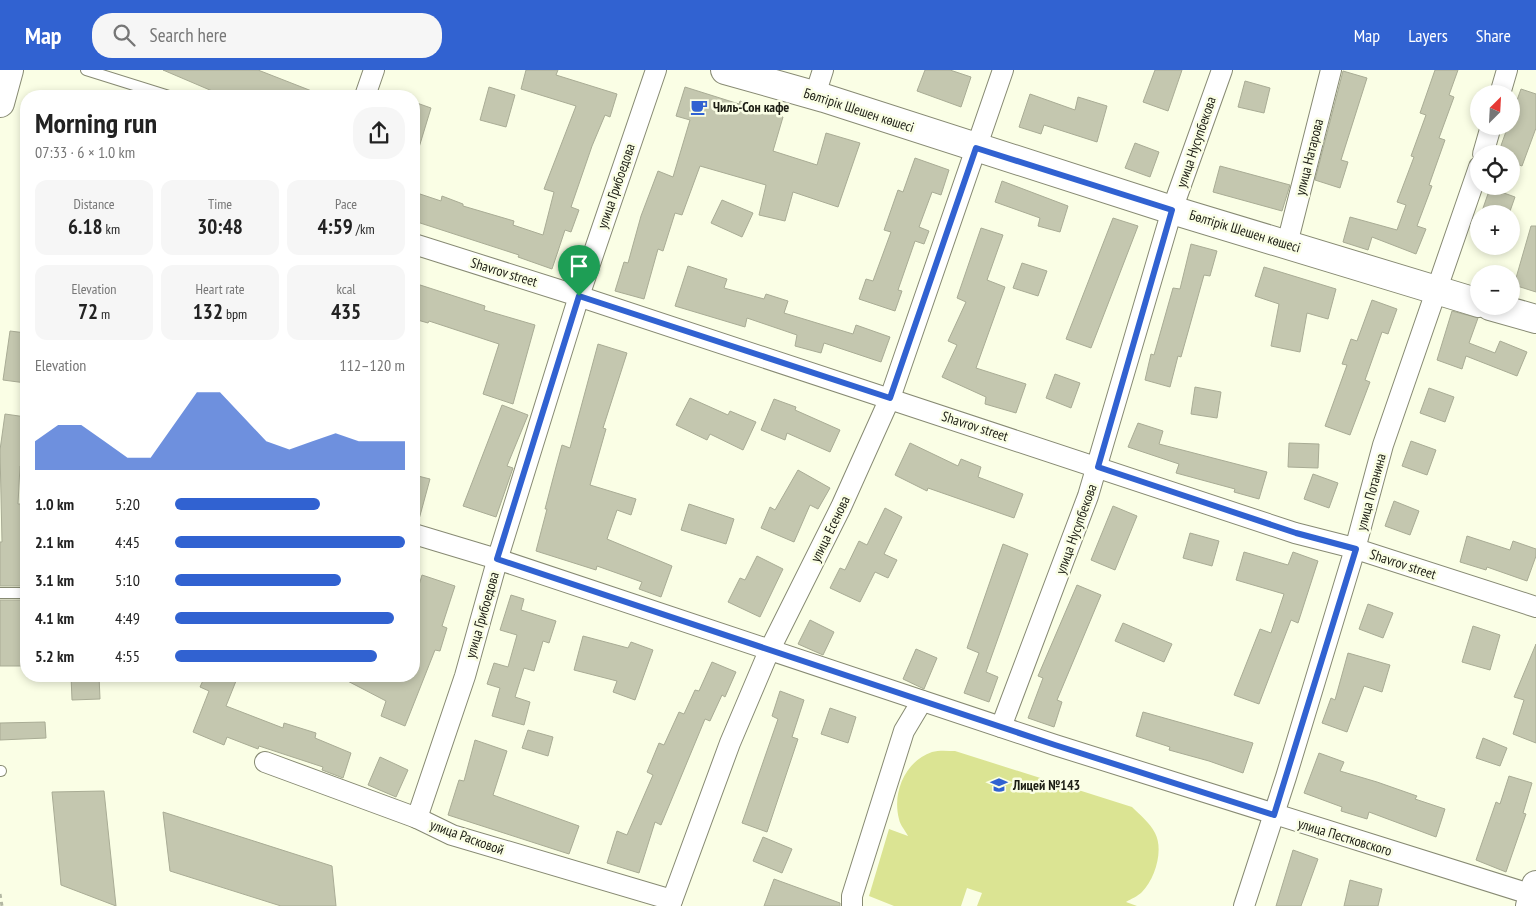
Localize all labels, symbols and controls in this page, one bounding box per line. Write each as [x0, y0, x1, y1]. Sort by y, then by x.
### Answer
search box [92, 13, 442, 58]
text: Map [25, 20, 62, 51]
icon: search [110, 21, 138, 49]
text: Search here [150, 23, 227, 47]
text: Map [1354, 24, 1380, 47]
text: Layers [1408, 24, 1448, 47]
text: Share [1476, 24, 1511, 47]
street label: Бөлтірік Шешен көшесі [801, 84, 917, 136]
north arrow [1470, 85, 1520, 135]
map controls [1470, 85, 1520, 315]
street label: улица Нусупбекова [1172, 94, 1220, 190]
cafe icon: Чиль-Сон кафе [689, 97, 709, 117]
place label: Чиль-Сон кафе [713, 98, 789, 116]
text: Morning run [35, 104, 157, 141]
button: share [353, 107, 405, 159]
street label: улица Натарова [1291, 117, 1327, 197]
street label: улица Грибоедова [593, 141, 639, 231]
text: 07:33 · 6 × 1.0 km [35, 142, 135, 162]
button: locate [1470, 145, 1520, 195]
text: Distance [73, 195, 115, 213]
text: Time [208, 195, 232, 213]
text: Pace [335, 195, 357, 213]
button: + [1470, 205, 1520, 255]
street label: Бөлтірік Шешен көшесі [1187, 206, 1303, 256]
text: 6.18 [68, 213, 103, 240]
text: 30:48 [197, 213, 243, 240]
text: 4:59 [317, 213, 353, 240]
text: km [103, 220, 120, 238]
text: /km [353, 220, 375, 238]
pin [558, 245, 600, 296]
icon: arrive [565, 252, 593, 280]
street label: Shavrov street [469, 253, 540, 291]
button: − [1470, 265, 1520, 315]
text: Elevation [72, 280, 116, 298]
text: Heart rate [196, 280, 244, 298]
text: kcal [336, 280, 356, 298]
text: 72 [78, 298, 98, 325]
text: 132 [193, 298, 223, 325]
text: 435 [331, 298, 361, 325]
text: m [98, 305, 110, 323]
text: bpm [223, 305, 247, 323]
text: Elevation [35, 355, 86, 375]
text: 112–120 m [340, 355, 405, 375]
street label: Shavrov street [940, 407, 1011, 445]
street label: улица Потанина [1352, 452, 1390, 532]
street label: улица Нусупбекова [1051, 481, 1101, 577]
street label: улица Есенова [806, 493, 854, 565]
text: 1.0 km [35, 494, 74, 514]
text: 5:20 [115, 494, 140, 514]
text: 2.1 km [35, 532, 74, 552]
text: 4:45 [115, 532, 140, 552]
street label: Shavrov street [1368, 545, 1439, 583]
text: 3.1 km [35, 570, 74, 590]
text: 5:10 [115, 570, 140, 590]
street label: улица Грибоедова [461, 570, 503, 660]
text: 4.1 km [35, 608, 74, 628]
text: 4:49 [115, 608, 140, 628]
text: 5.2 km [35, 646, 74, 666]
text: 4:55 [115, 646, 140, 666]
school or university icon: Лицей №143 [989, 775, 1009, 795]
place label: Лицей №143 [1012, 776, 1080, 794]
street label: улица Пестковского [1296, 814, 1394, 860]
street label: улица Расковой [428, 815, 506, 859]

